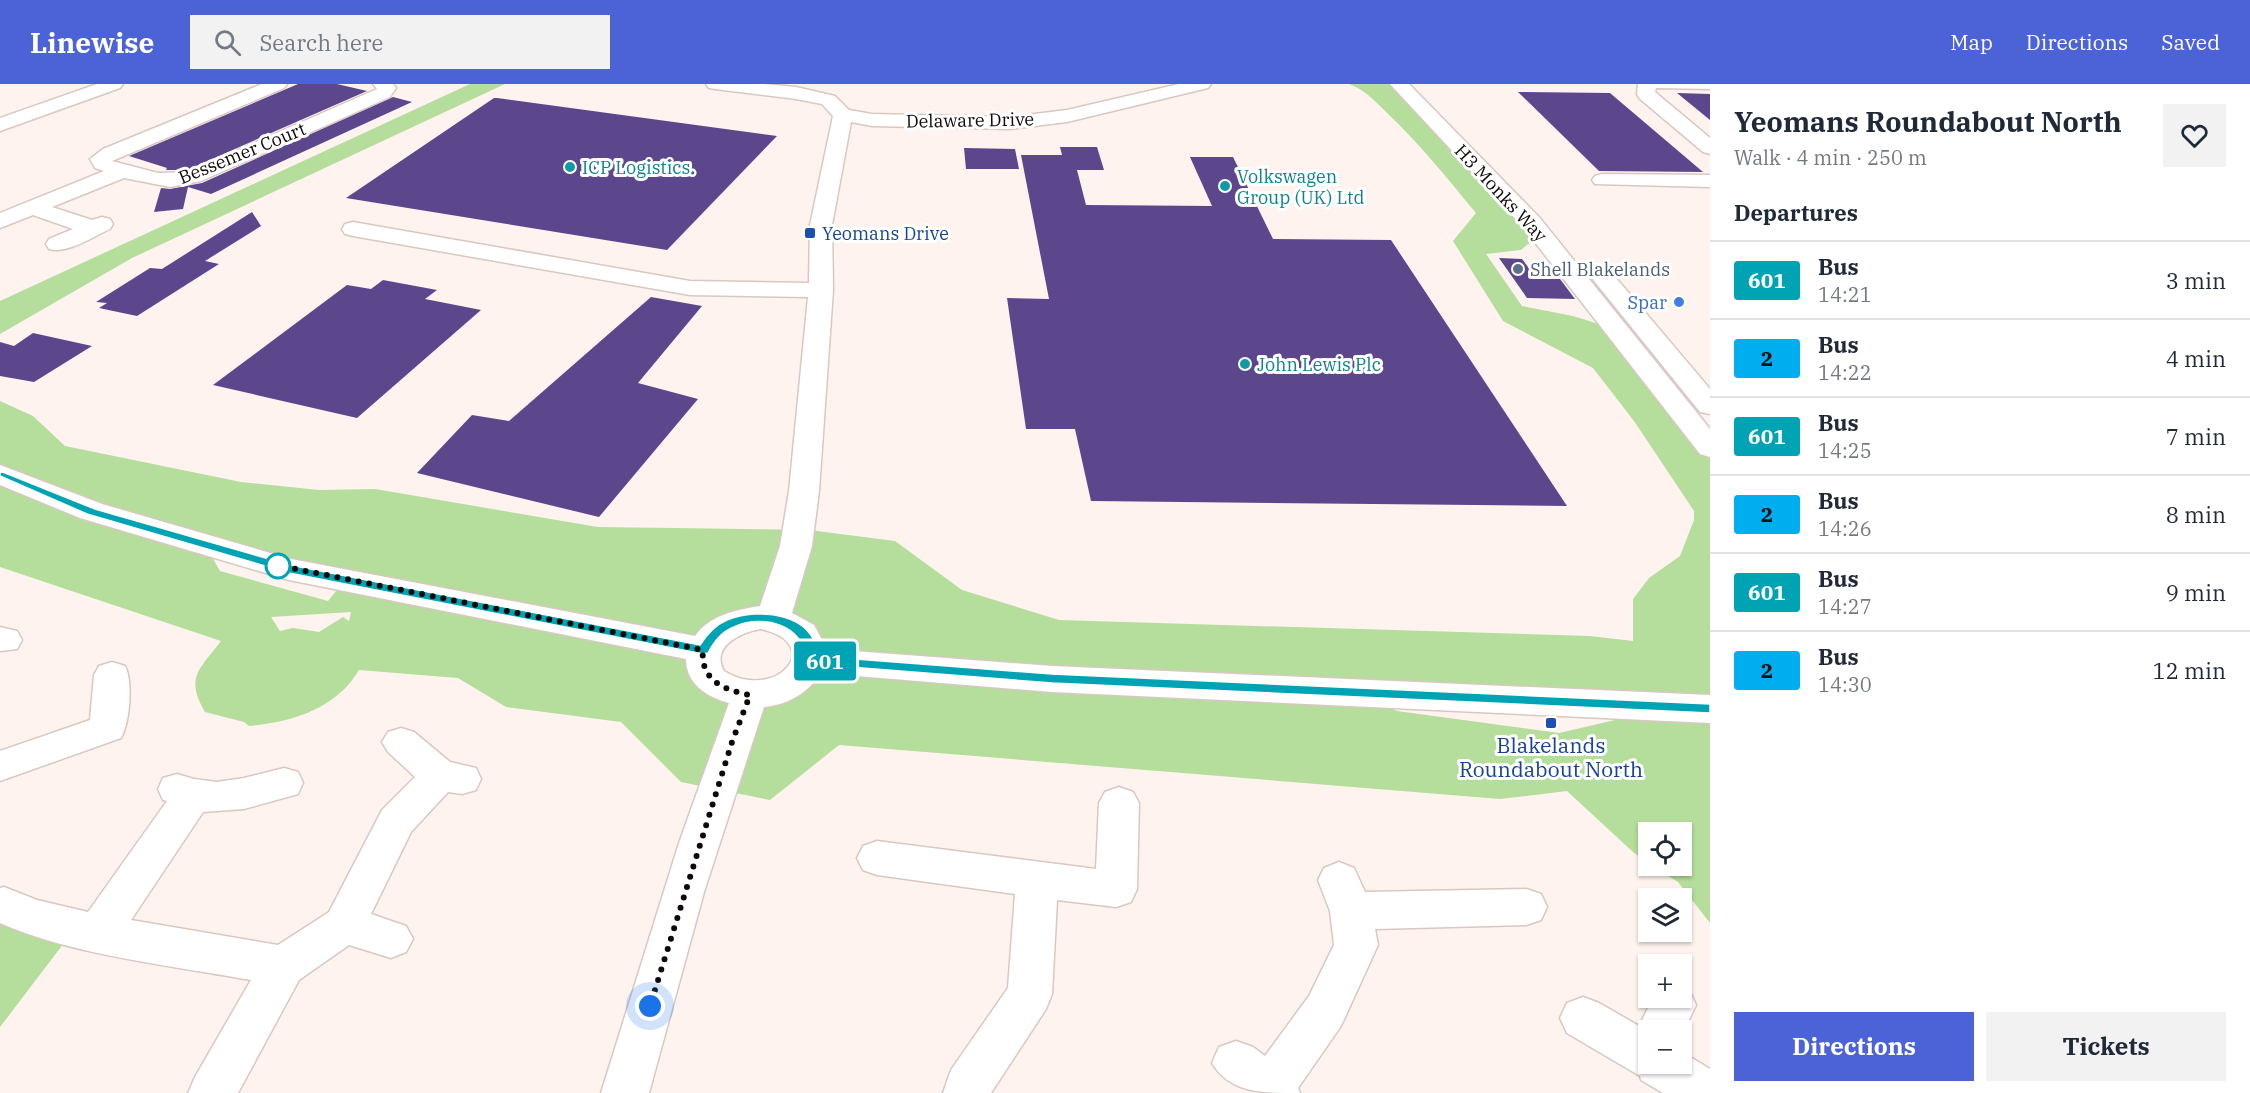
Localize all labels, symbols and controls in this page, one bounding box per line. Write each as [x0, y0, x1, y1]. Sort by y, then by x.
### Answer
search box [190, 15, 610, 69]
text: Linewise [30, 24, 154, 61]
icon: search [211, 26, 244, 59]
text: Search here [259, 28, 383, 57]
text: Map [1950, 28, 1993, 56]
text: Directions [2026, 28, 2128, 56]
text: Saved [2161, 28, 2220, 56]
text: Yeomans Roundabout North [1734, 103, 2122, 140]
button: heart [2163, 104, 2226, 167]
street label: Delaware Drive [906, 107, 1034, 133]
street label: Bessemer Court [175, 117, 309, 189]
street label: H3 Monks Way [1450, 139, 1552, 247]
text: Walk · 4 min · 250 m [1734, 144, 1927, 171]
place label: ICP Logistics. [582, 156, 695, 179]
marker: ICP Logistics. [563, 160, 577, 174]
place label: Volkswagen Group (UK) Ltd [1237, 165, 1364, 209]
marker: Volkswagen Group (UK) Ltd [1218, 179, 1232, 193]
text: Departures [1734, 198, 1858, 227]
place label: Yeomans Drive [822, 222, 949, 245]
marker: Yeomans Drive [803, 226, 817, 240]
text: Bus [1818, 252, 1859, 281]
place label: Shell Blakelands [1530, 258, 1670, 281]
marker: Shell Blakelands [1511, 262, 1525, 276]
text: 601 [1748, 266, 1786, 294]
text: 3 min [2166, 266, 2226, 295]
text: 14:21 [1818, 281, 1872, 308]
place label: Spar [1627, 291, 1667, 314]
marker: Spar [1672, 295, 1686, 309]
text: Bus [1818, 330, 1859, 359]
text: 2 [1761, 344, 1773, 372]
text: 4 min [2166, 344, 2226, 373]
place label: John Lewis Plc [1257, 353, 1381, 376]
marker: John Lewis Plc [1238, 357, 1252, 371]
text: 14:22 [1818, 359, 1872, 386]
text: Bus [1818, 408, 1859, 437]
text: 601 [1748, 422, 1786, 450]
text: 7 min [2166, 422, 2226, 451]
text: 14:25 [1818, 437, 1872, 464]
text: Bus [1818, 486, 1859, 515]
text: 2 [1761, 500, 1773, 528]
text: 8 min [2166, 500, 2226, 529]
text: 14:26 [1818, 515, 1872, 542]
unlabelled marker [265, 553, 291, 579]
text: Bus [1818, 564, 1859, 593]
text: 601 [1748, 578, 1786, 606]
text: 9 min [2166, 578, 2226, 607]
text: 14:27 [1818, 593, 1872, 620]
line badge: 601 [790, 642, 860, 680]
text: Bus [1818, 642, 1859, 671]
text: 601 [806, 647, 844, 675]
text: 2 [1761, 656, 1773, 684]
text: 12 min [2153, 656, 2226, 685]
text: 14:30 [1818, 671, 1872, 698]
marker: Blakelands Roundabout North [1544, 716, 1558, 730]
place label: Blakelands Roundabout North [1459, 731, 1643, 783]
map controls [1638, 822, 1692, 1074]
button: locate [1638, 822, 1692, 876]
button: layers [1638, 888, 1692, 942]
button: + [1638, 954, 1692, 1008]
your location [635, 991, 665, 1021]
button: Directions [1734, 1012, 1974, 1081]
button: Tickets [1986, 1012, 2226, 1081]
button: − [1638, 1020, 1692, 1074]

